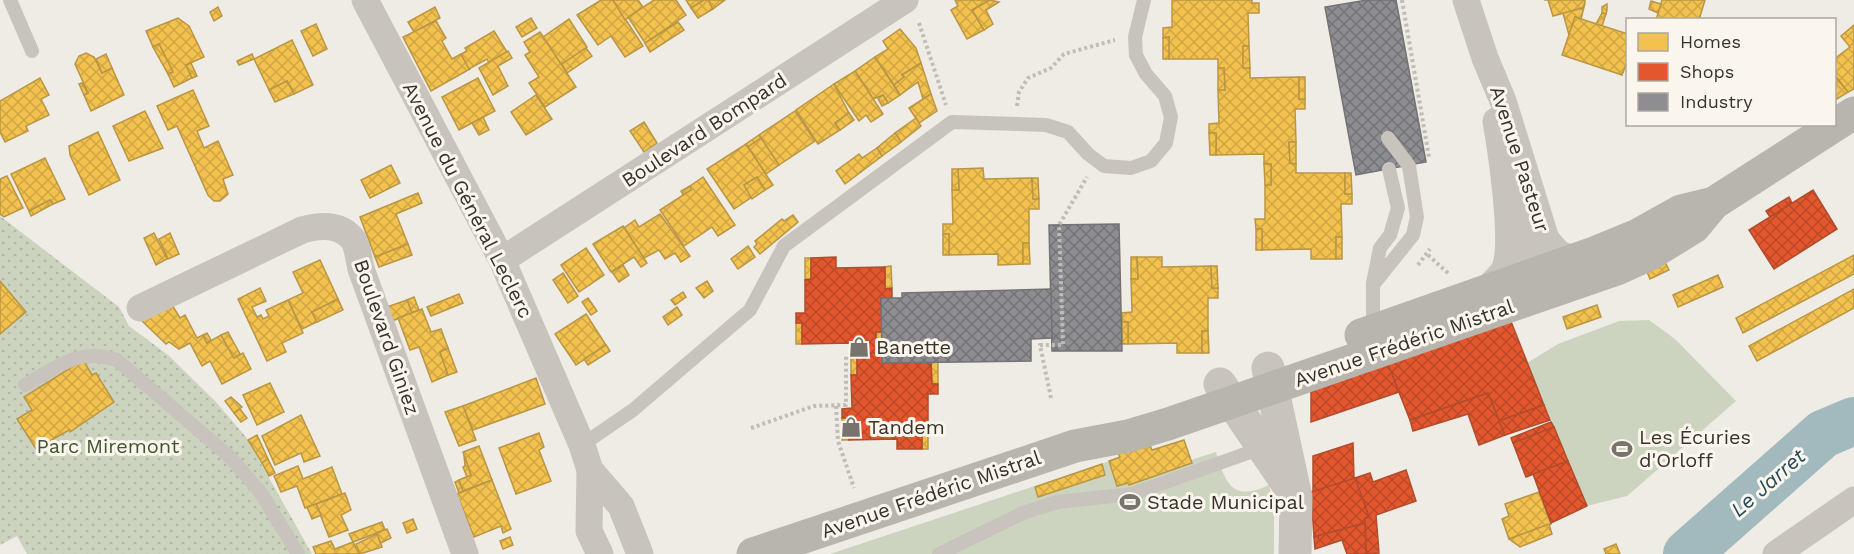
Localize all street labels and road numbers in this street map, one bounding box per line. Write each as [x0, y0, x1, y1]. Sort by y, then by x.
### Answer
street label: Boulevard Bompard [617, 68, 791, 192]
street label: Avenue du Général Leclerc [398, 78, 538, 322]
street label: Avenue Pasteur [1485, 83, 1555, 235]
street label: Boulevard Giniez [349, 256, 425, 418]
street label: Avenue Frédéric Mistral [1291, 294, 1517, 392]
street label: Avenue Frédéric Mistral [818, 445, 1044, 543]

